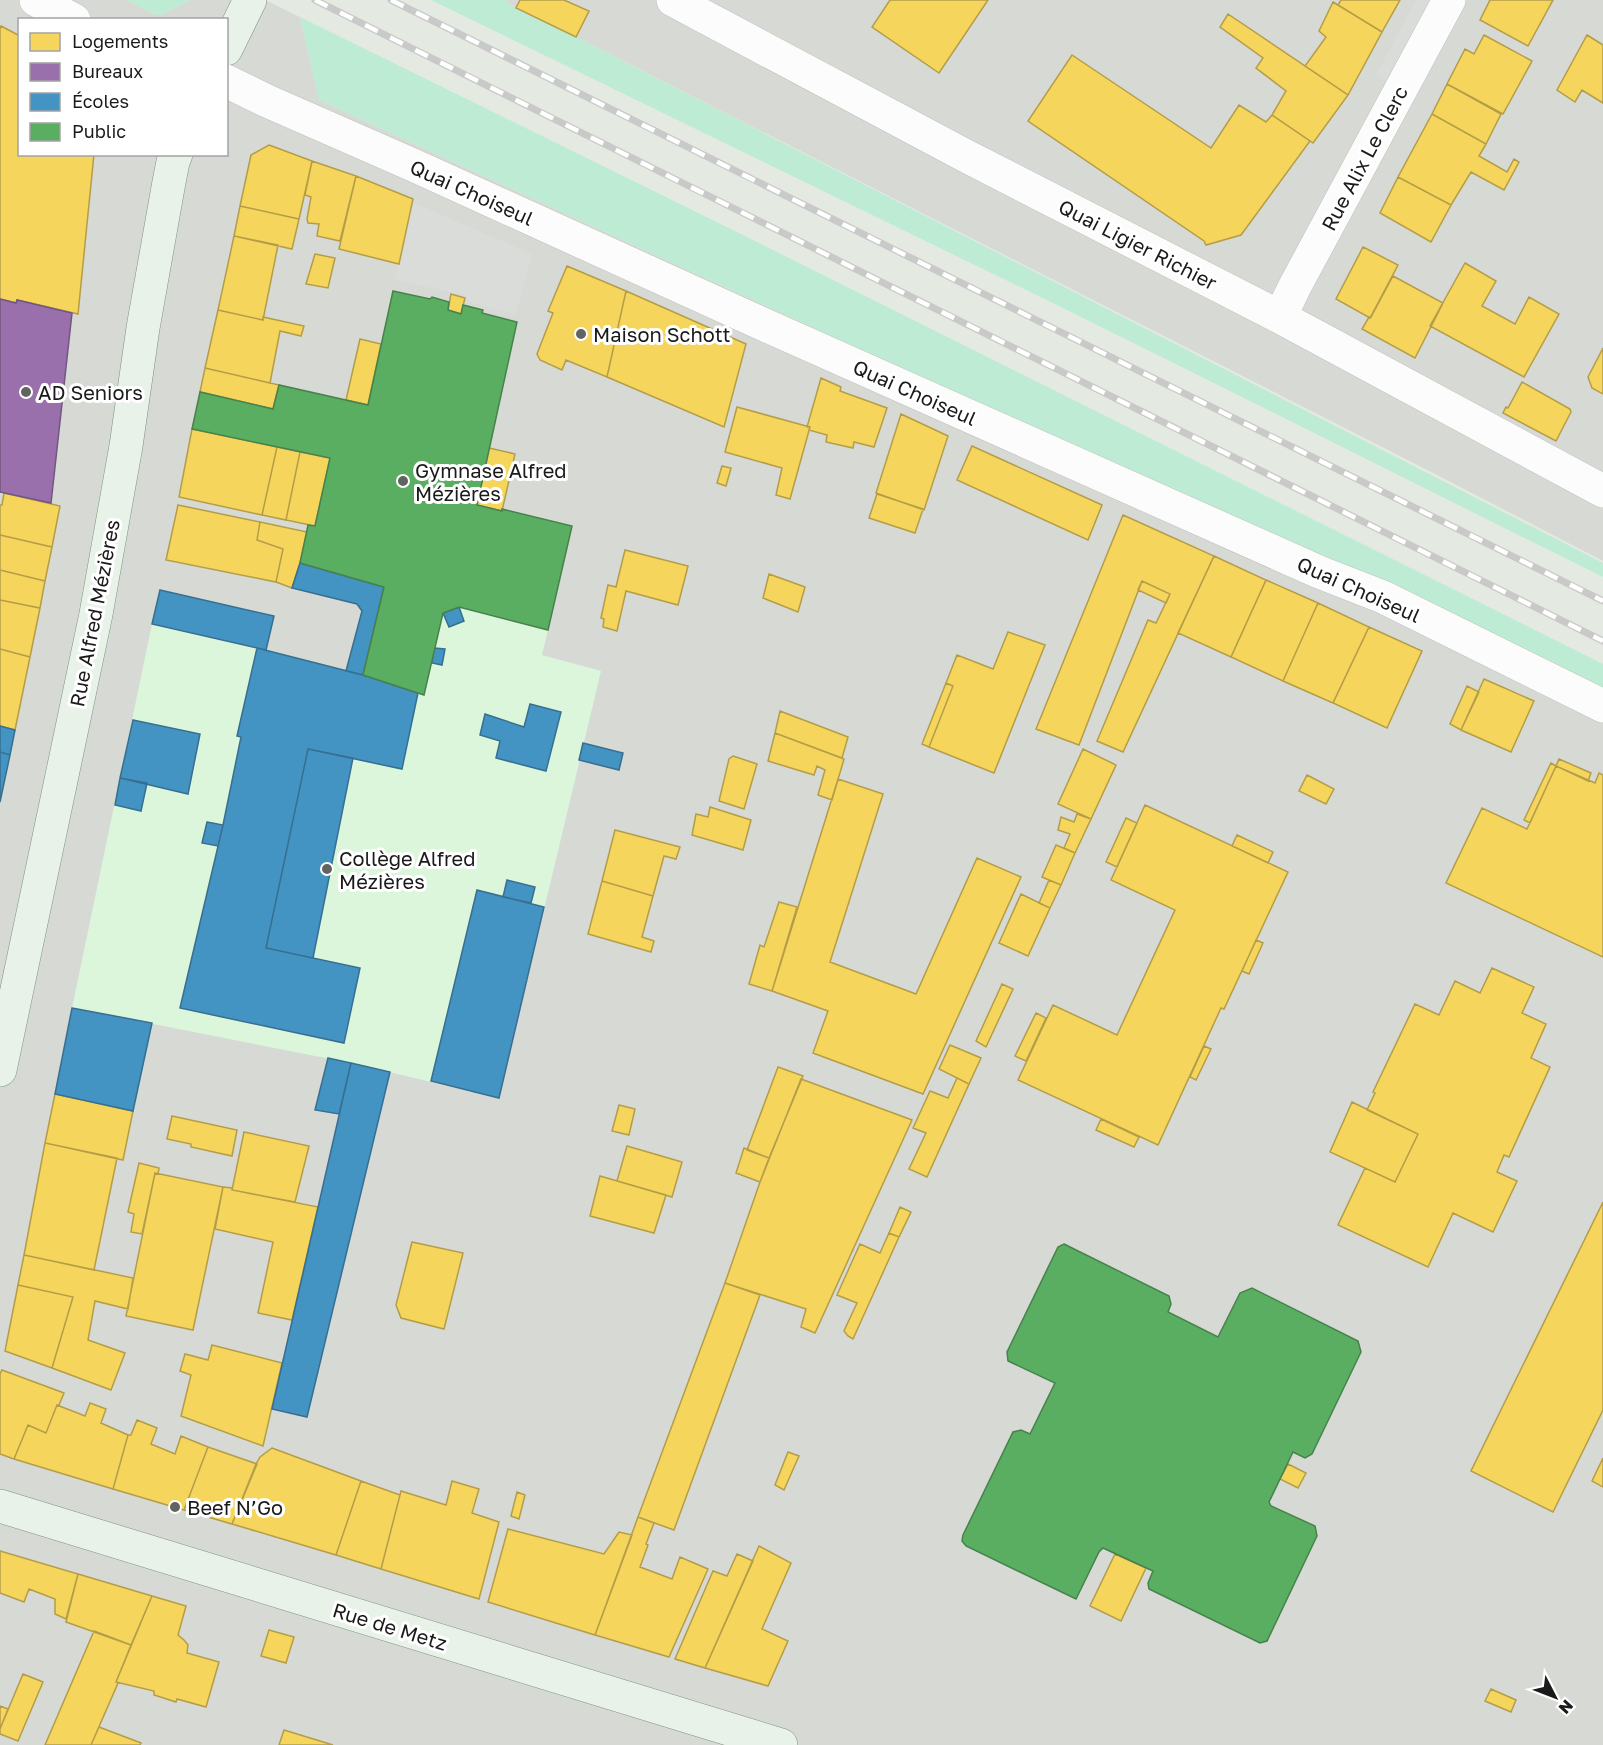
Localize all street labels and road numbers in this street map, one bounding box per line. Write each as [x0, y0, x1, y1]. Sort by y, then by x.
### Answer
street label: Rue Alix Le Clerc [1316, 81, 1412, 234]
street label: Quai Choiseul [407, 154, 537, 230]
street label: Quai Ligier Richier [1055, 194, 1221, 294]
street label: Quai Choiseul [850, 354, 980, 430]
street label: Rue Alfred Mézières [64, 517, 124, 709]
street label: Quai Choiseul [1294, 551, 1424, 627]
street label: Rue de Metz [330, 1597, 450, 1655]

